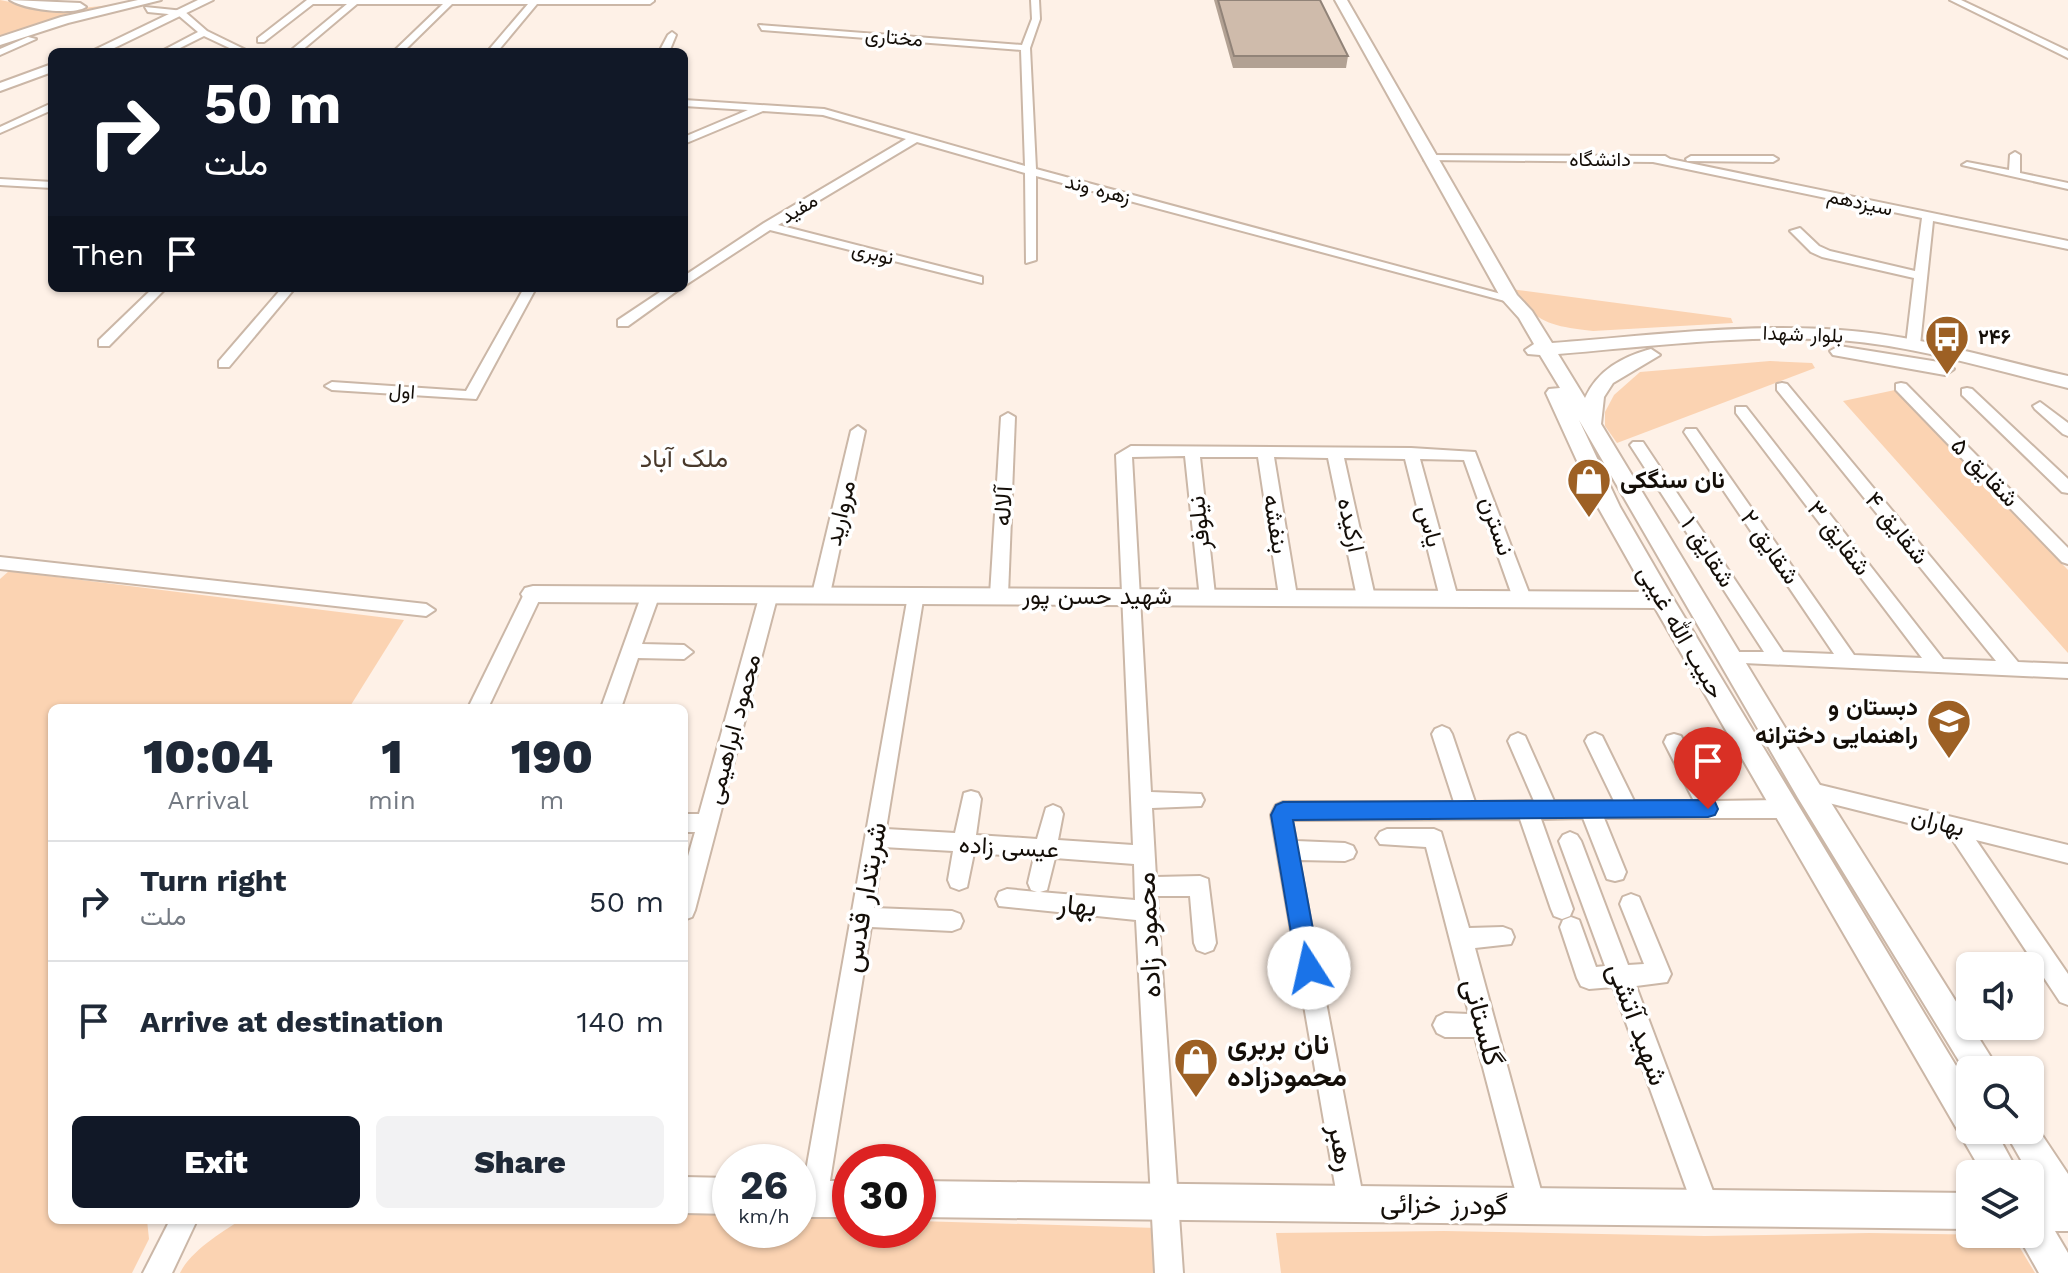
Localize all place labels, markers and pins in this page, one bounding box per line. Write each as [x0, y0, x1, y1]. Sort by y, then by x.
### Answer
bus stop icon: ۲۴۶ [1923, 313, 1971, 376]
place label: ۲۴۶ [1978, 325, 2011, 349]
shop icon: نان سنگکی [1565, 456, 1613, 519]
place label: نان سنگکی [1620, 466, 1725, 494]
place label: دبستان و راهنمایی دخترانه [1755, 693, 1918, 750]
school or university icon: دبستان و راهنمایی دخترانه [1925, 697, 1973, 760]
pin [1674, 727, 1742, 809]
place label: نان بربری محمودزاده [1227, 1028, 1347, 1094]
shop icon: نان بربری محمودزاده [1172, 1036, 1220, 1099]

